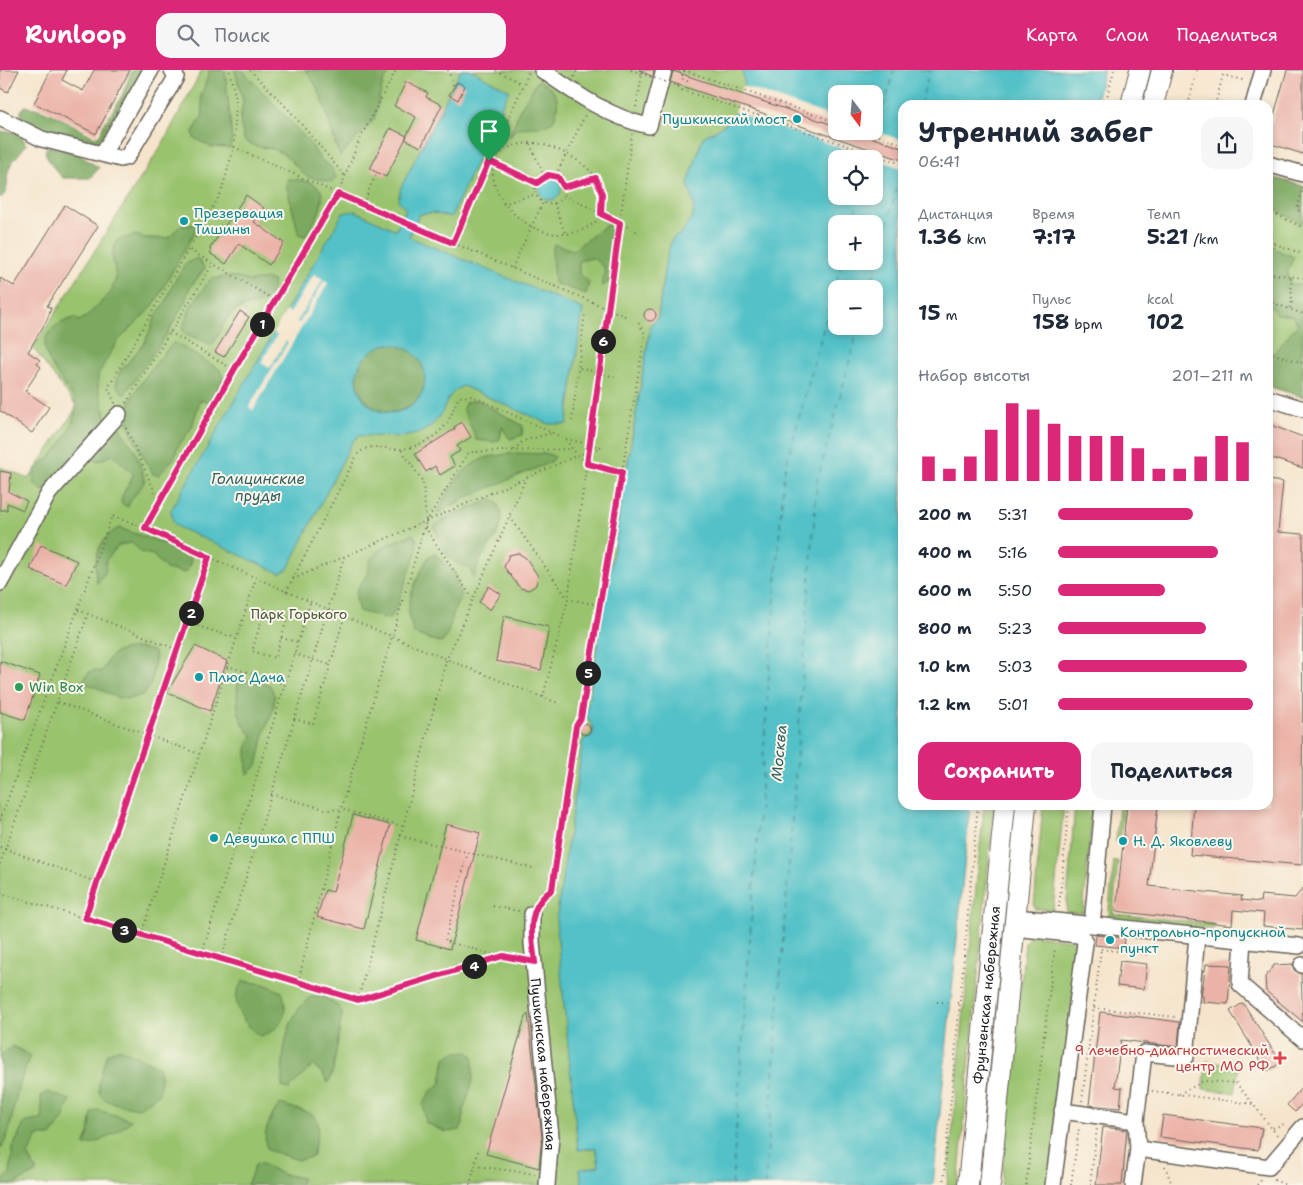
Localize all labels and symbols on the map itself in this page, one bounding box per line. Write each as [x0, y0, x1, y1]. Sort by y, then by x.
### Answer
north arrow [828, 85, 882, 140]
pin [468, 110, 510, 161]
place label: Пушкинский мост [663, 110, 788, 128]
marker: Пушкинский мост [791, 113, 803, 125]
place label: Презервация Тишины [194, 204, 283, 238]
marker: Презервация Тишины [178, 215, 190, 227]
pin: 1 [250, 312, 274, 336]
pin: 6 [590, 328, 616, 354]
water label: Голицинские пруды [211, 469, 305, 506]
pin: 2 [178, 600, 204, 626]
park label: Парк Горького [251, 605, 347, 623]
pin: 5 [576, 660, 600, 686]
place label: Плюс Дача [209, 668, 285, 686]
marker: Плюс Дача [193, 671, 205, 683]
place label: Win Box [29, 678, 83, 696]
marker: Win Box [13, 681, 25, 693]
water label: Москва [767, 724, 791, 782]
place label: Девушка с ППШ [224, 829, 335, 847]
marker: Девушка с ППШ [208, 832, 220, 844]
place label: Н. Д. Яковлеву [1133, 832, 1232, 850]
marker: Н. Д. Яковлеву [1117, 835, 1129, 847]
street label: Фрунзенская набережная [969, 905, 1004, 1085]
pin: 3 [112, 918, 136, 942]
place label: Контрольно-пропускной пункт [1120, 923, 1286, 957]
marker: Контрольно-пропускной пункт [1104, 934, 1116, 946]
pin: 4 [462, 954, 486, 978]
street label: Пушкинская набережная [526, 977, 560, 1152]
place label: 9 лечебно-диагностический центр МО РФ [1074, 1041, 1269, 1075]
marker: 9 лечебно-диагностический центр МО РФ [1273, 1051, 1287, 1065]

